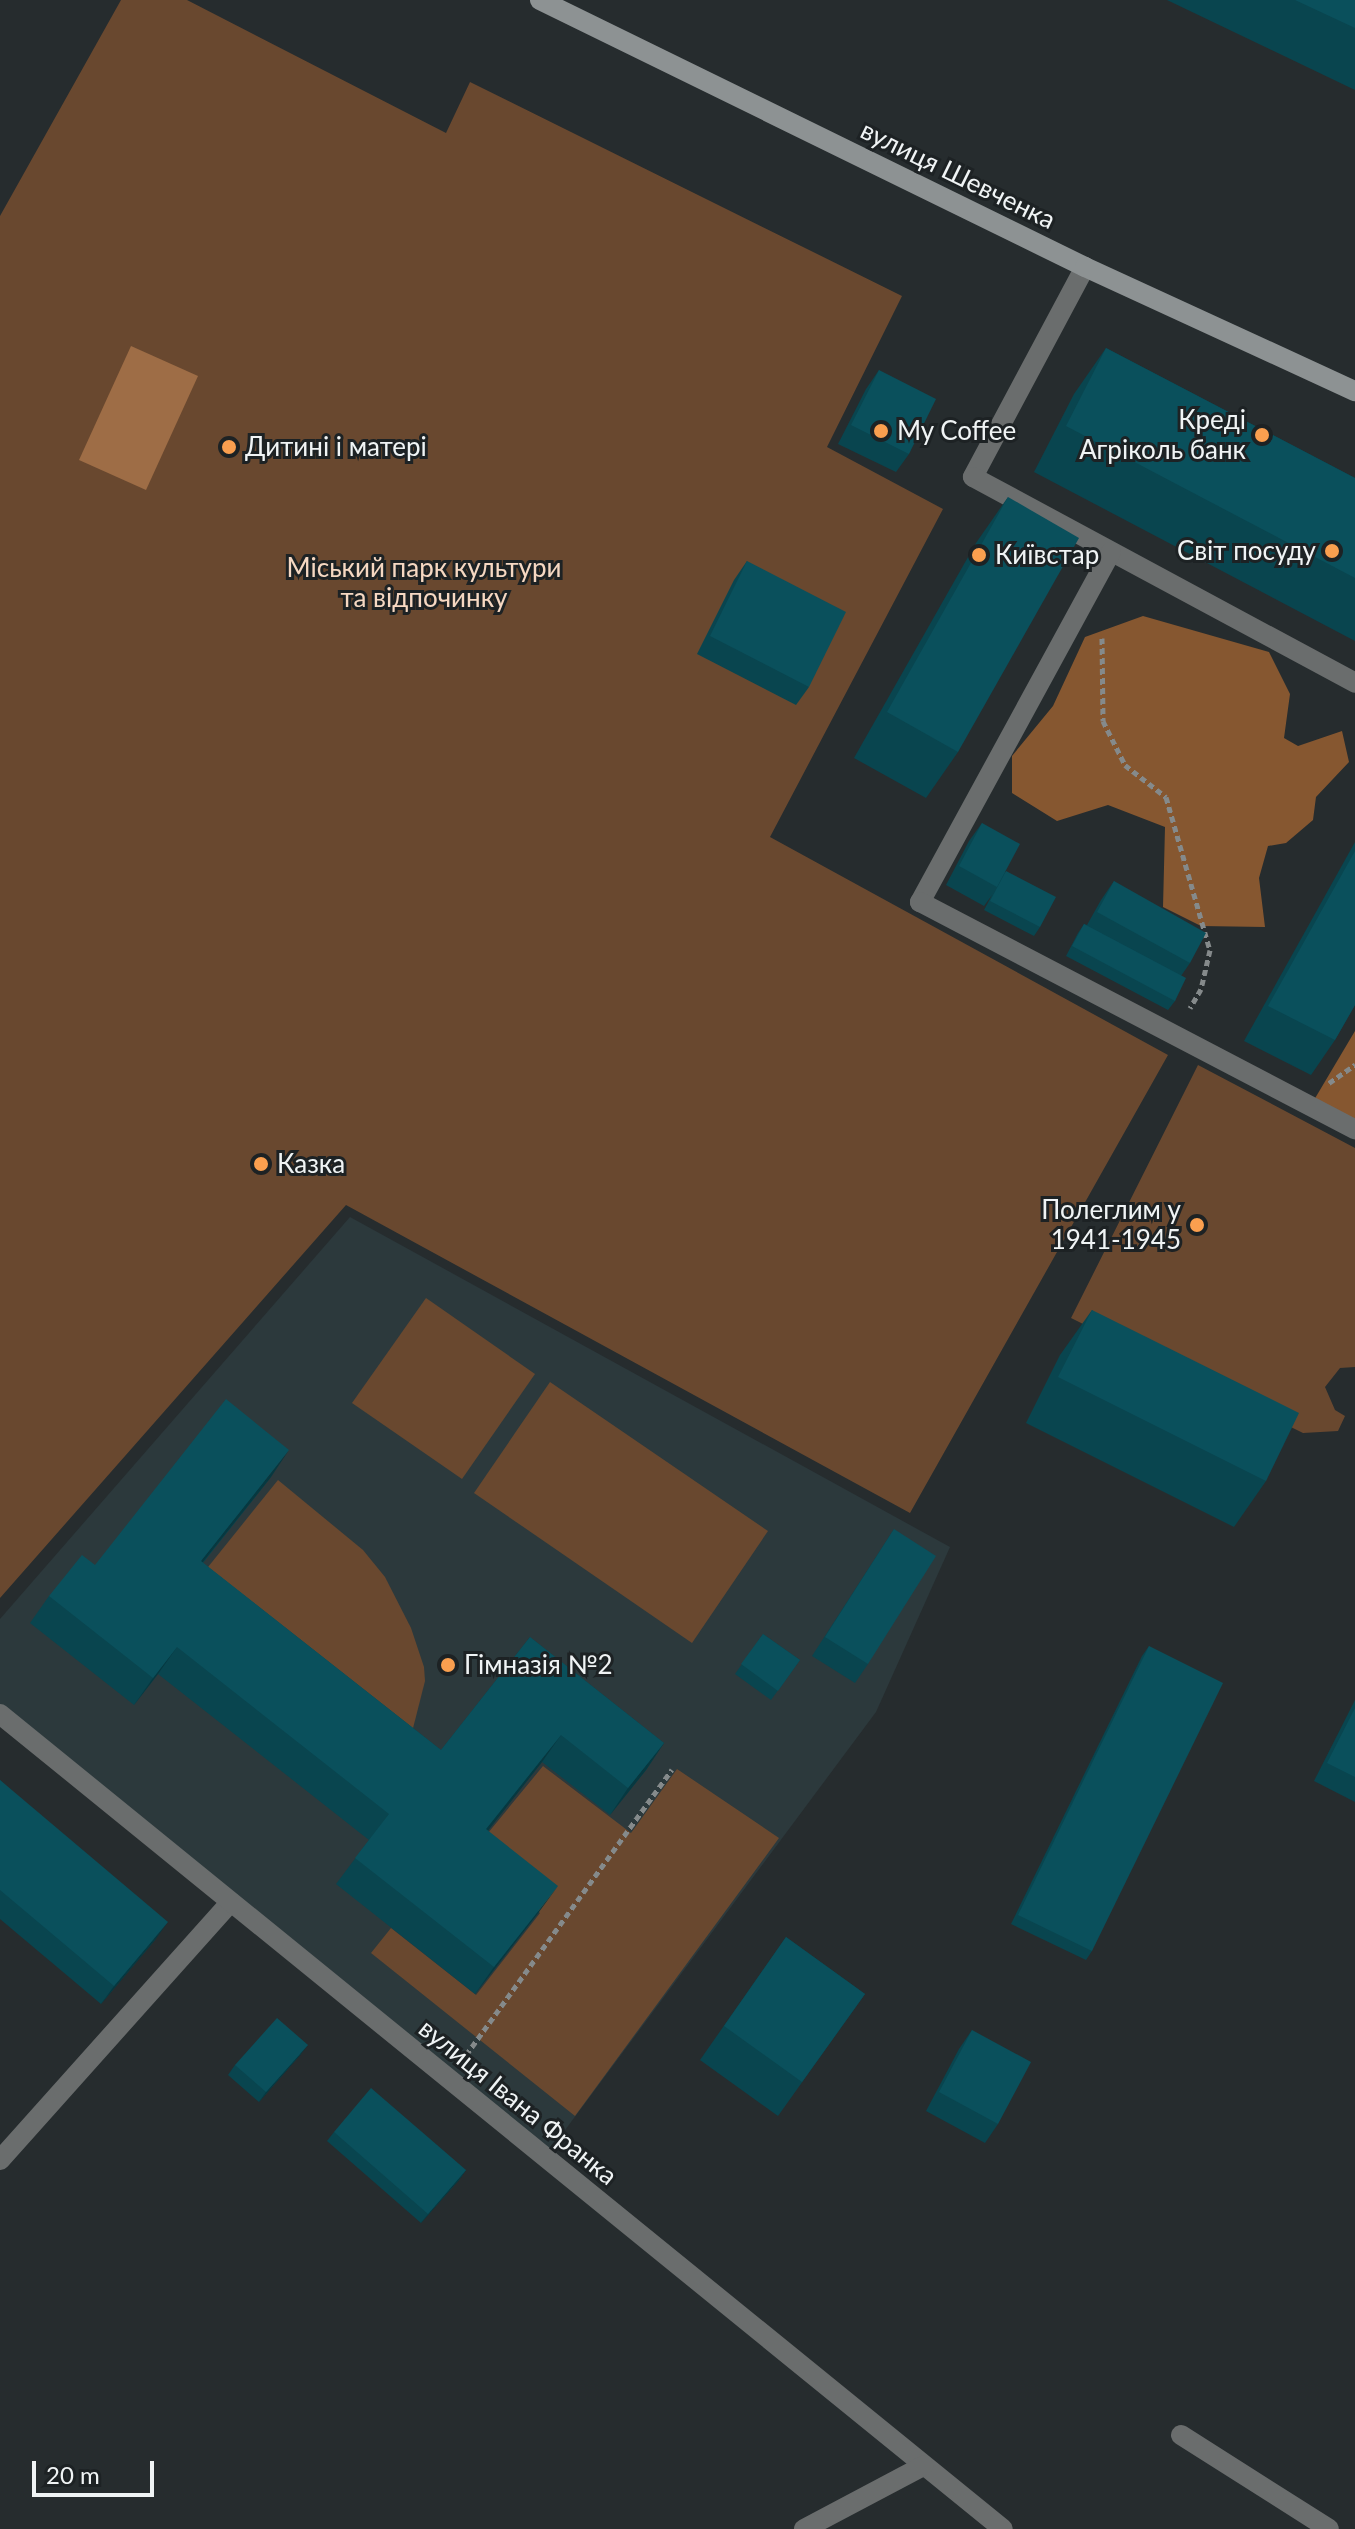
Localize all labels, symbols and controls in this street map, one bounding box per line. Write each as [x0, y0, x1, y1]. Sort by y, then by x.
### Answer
street label: вулиця Шевченка [856, 114, 1060, 236]
place label: Креді Агріколь банк [1079, 404, 1246, 466]
place label: My Coffee [897, 415, 1017, 447]
marker: My Coffee [872, 422, 890, 440]
marker: Креді Агріколь банк [1253, 426, 1271, 444]
place label: Дитині і матері [245, 431, 427, 463]
marker: Дитині і матері [220, 438, 238, 456]
place label: Світ посуду [1177, 535, 1316, 567]
place label: Київстар [995, 539, 1099, 571]
marker: Світ посуду [1323, 542, 1341, 560]
marker: Київстар [970, 546, 988, 564]
park label: Міський парк культури та відпочинку [287, 552, 561, 614]
place label: Казка [277, 1148, 345, 1180]
marker: Казка [252, 1155, 270, 1173]
place label: Полеглим у 1941-1945 [1041, 1194, 1181, 1256]
marker: Полеглим у 1941-1945 [1188, 1216, 1206, 1234]
place label: Гімназія №2 [464, 1649, 613, 1681]
marker: Гімназія №2 [439, 1656, 457, 1674]
street label: вулиця Івана Франка [413, 2013, 623, 2191]
scale bar [36, 2445, 158, 2495]
text: 20 m [46, 2460, 100, 2489]

